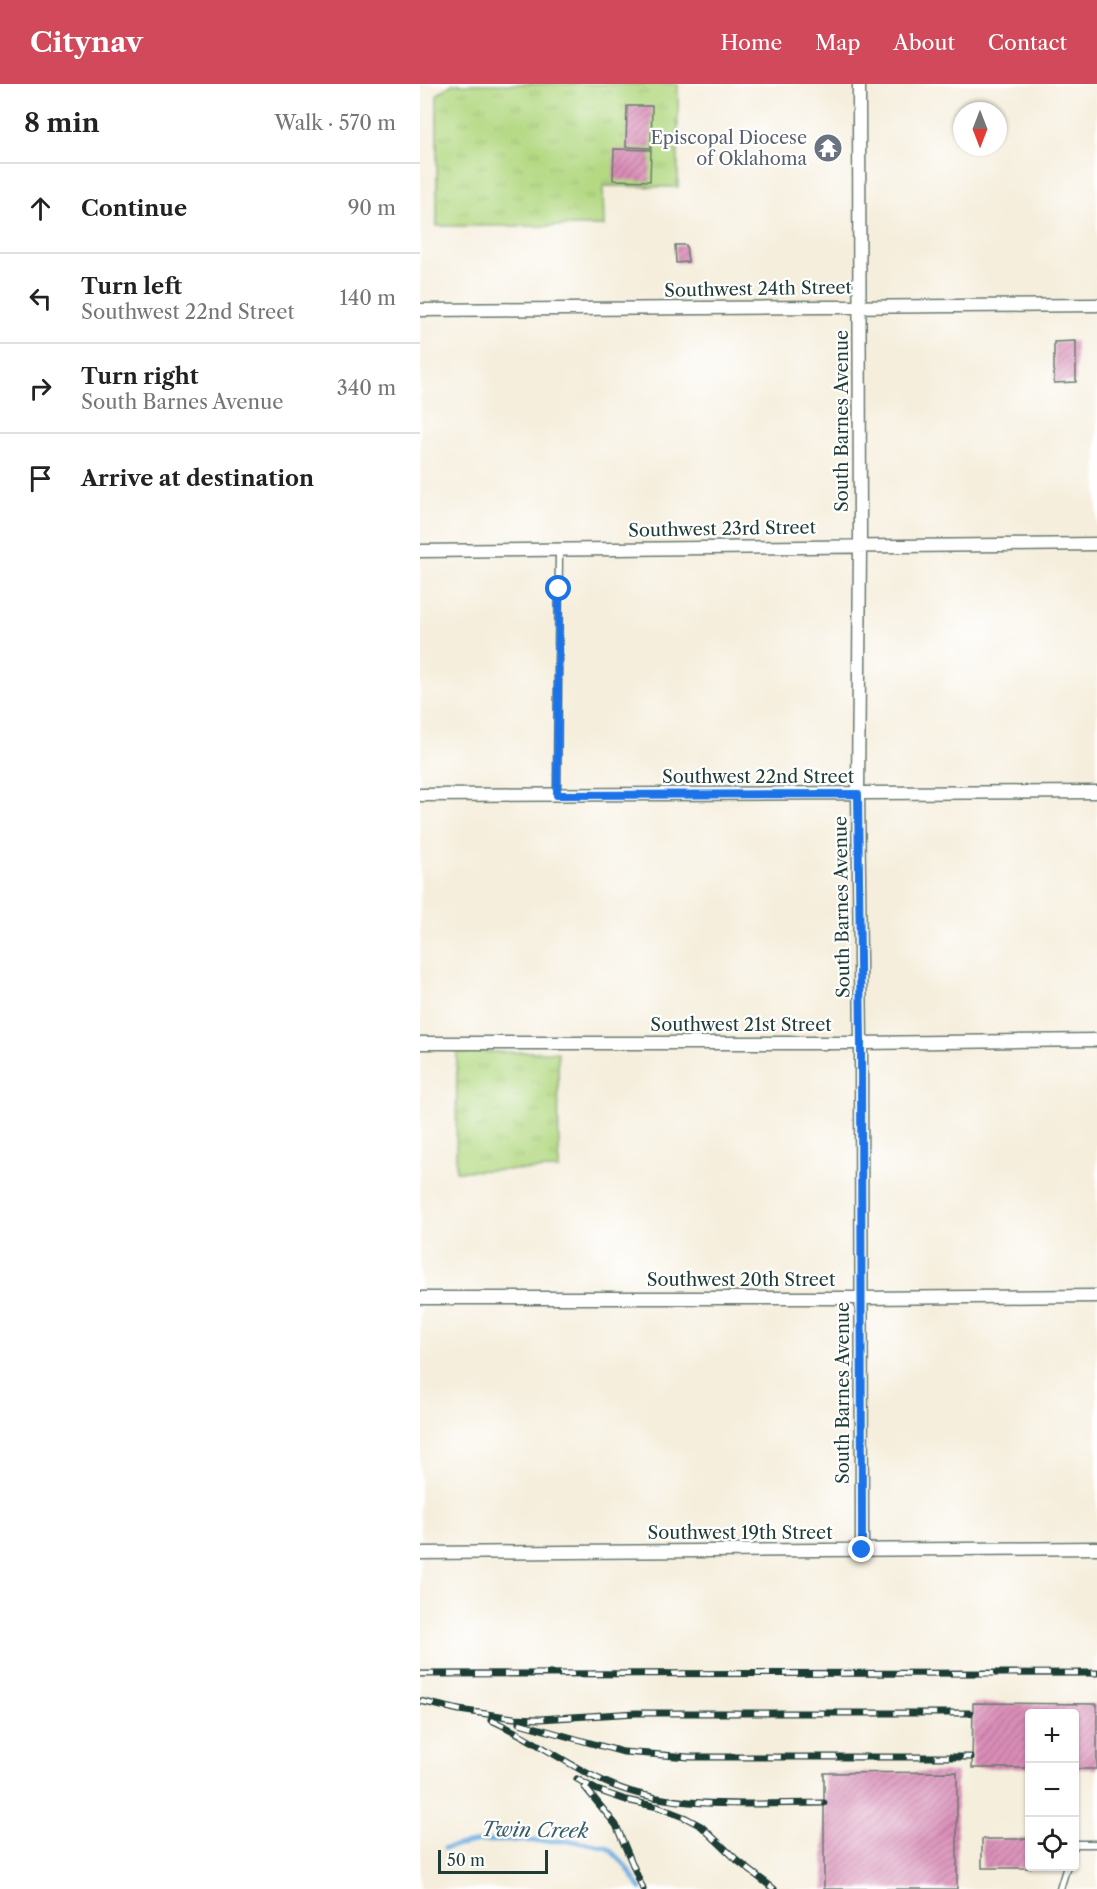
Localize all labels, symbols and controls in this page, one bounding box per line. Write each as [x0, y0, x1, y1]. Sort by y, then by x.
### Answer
text: Citynav [30, 25, 143, 59]
text: Home [721, 30, 782, 55]
text: Map [815, 30, 860, 55]
text: About [893, 30, 955, 55]
text: Contact [988, 30, 1067, 55]
north arrow [953, 102, 1007, 156]
text: 8 min [24, 107, 100, 139]
text: Walk · 570 m [275, 111, 396, 135]
place label: Episcopal Diocese of Oklahoma [650, 127, 807, 170]
temple icon: Episcopal Diocese of Oklahoma [812, 132, 844, 164]
icon: ahead [24, 192, 57, 225]
text: Continue [81, 195, 187, 222]
text: 90 m [348, 196, 396, 220]
text: Turn left [81, 273, 182, 300]
street label: Southwest 24th Street [664, 276, 853, 302]
icon: left [24, 282, 57, 315]
text: 140 m [339, 286, 396, 310]
text: Southwest 22nd Street [81, 300, 295, 324]
street label: South Barnes Avenue [831, 330, 853, 512]
text: Turn right [81, 363, 199, 390]
icon: right [24, 372, 57, 405]
text: 340 m [337, 376, 396, 400]
text: South Barnes Avenue [81, 390, 283, 414]
icon: arrive [24, 462, 57, 495]
text: Arrive at destination [81, 465, 314, 492]
street label: Southwest 23rd Street [628, 516, 817, 542]
route start [545, 575, 571, 601]
street label: Southwest 22nd Street [662, 766, 855, 788]
street label: South Barnes Avenue [829, 816, 855, 998]
street label: Southwest 21st Street [650, 1014, 832, 1036]
street label: Southwest 20th Street [647, 1269, 836, 1291]
street label: South Barnes Avenue [832, 1302, 854, 1484]
street label: Southwest 19th Street [647, 1522, 833, 1544]
route end [848, 1536, 874, 1562]
map controls [1025, 1709, 1079, 1871]
button: + [1025, 1709, 1079, 1763]
button: − [1025, 1763, 1079, 1817]
water label: Twin Creek [481, 1817, 589, 1843]
button: locate [1025, 1817, 1079, 1871]
scale bar [438, 1847, 548, 1874]
text: 50 m [447, 1850, 485, 1870]

